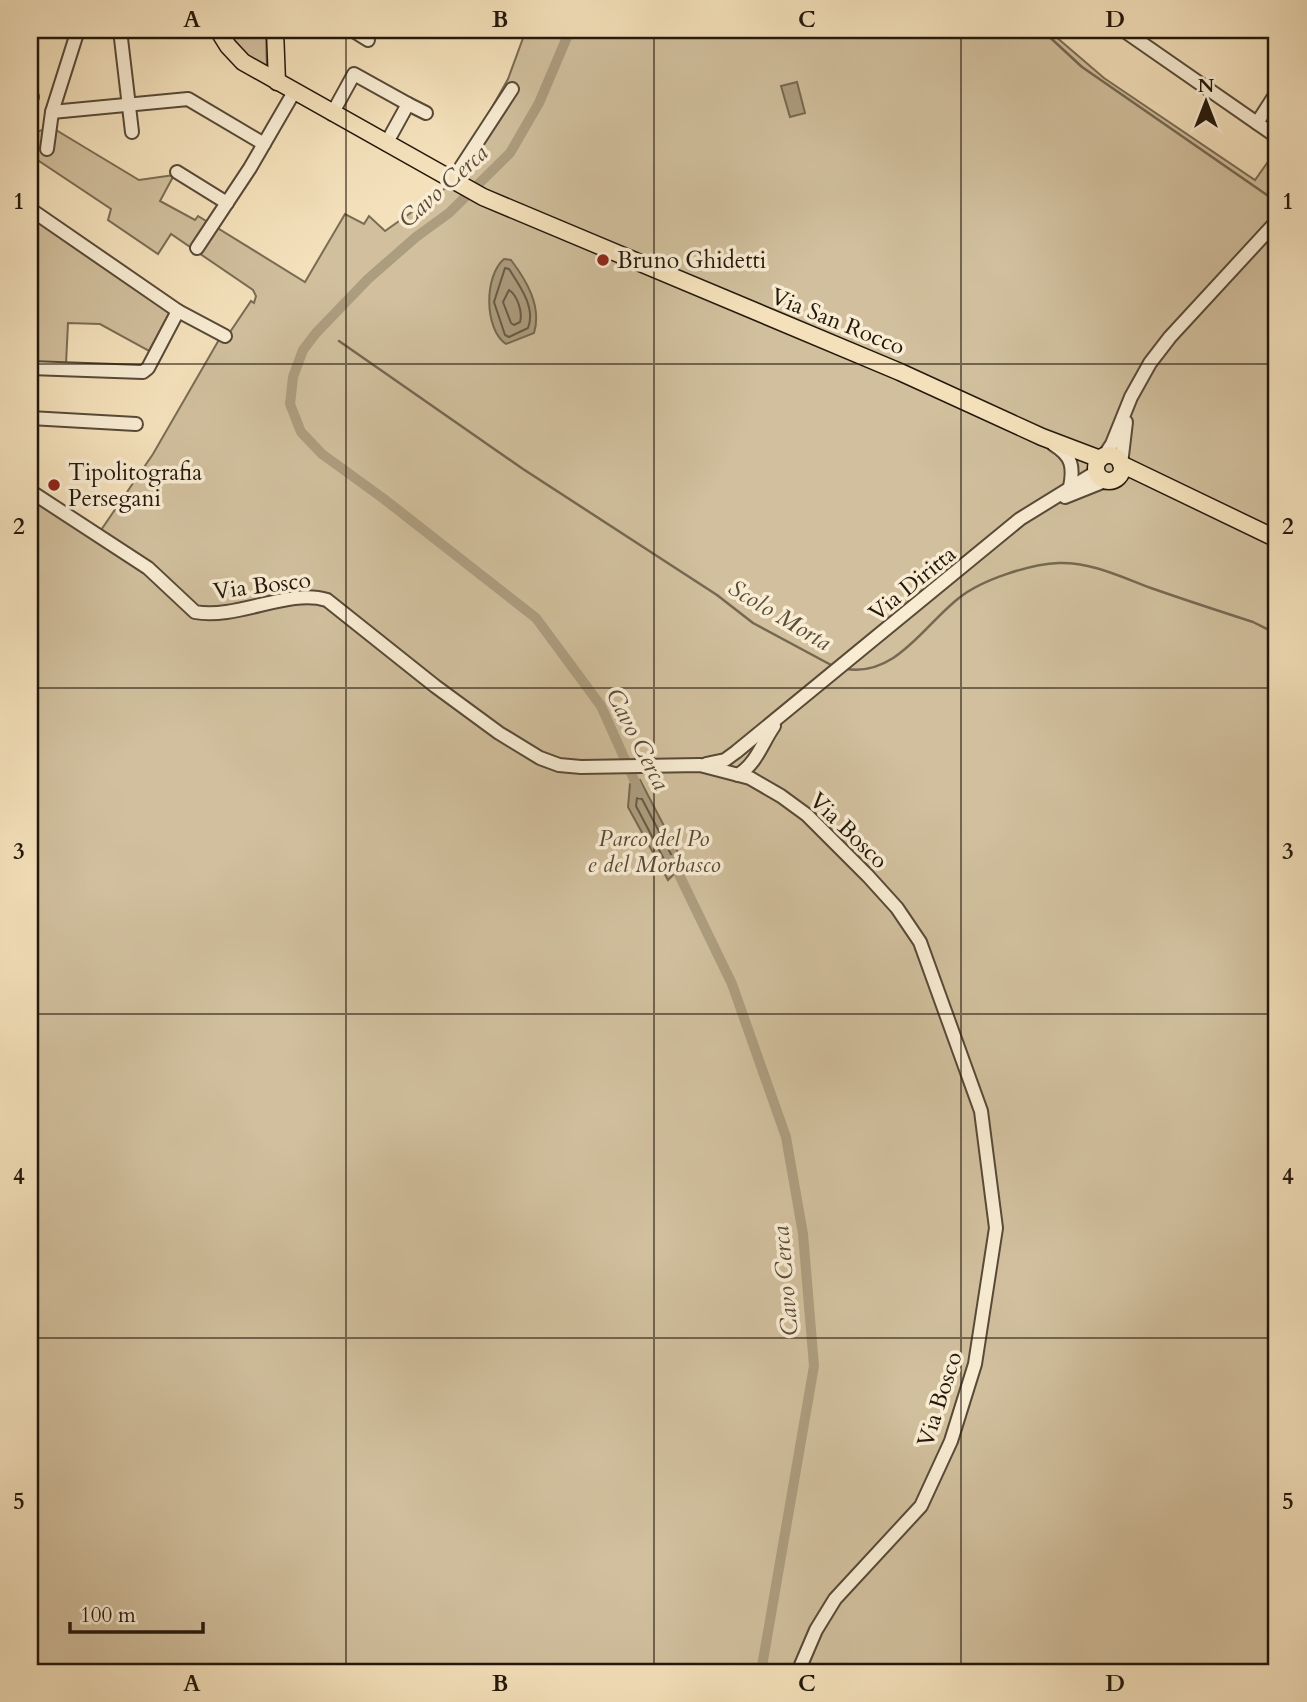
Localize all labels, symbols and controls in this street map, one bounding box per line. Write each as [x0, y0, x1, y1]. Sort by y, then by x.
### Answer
text: A [183, 4, 201, 35]
text: B [492, 4, 508, 35]
text: C [798, 4, 816, 35]
text: D [1105, 4, 1125, 35]
north arrow [1170, 66, 1240, 136]
text: N [1198, 73, 1215, 99]
water label: Cavo Cerca [391, 137, 496, 236]
text: 1 [13, 186, 25, 217]
text: 1 [1282, 186, 1294, 217]
place label: Bruno Ghidetti [617, 245, 766, 276]
marker: Bruno Ghidetti [595, 252, 611, 268]
street label: Via San Rocco [766, 280, 909, 362]
place label: Tipolitografia Persegani [68, 457, 202, 514]
marker: Tipolitografia Persegani [46, 477, 62, 493]
text: 2 [13, 511, 25, 542]
text: 2 [1282, 511, 1294, 542]
street label: Via Diritta [862, 539, 963, 628]
street label: Via Bosco [211, 564, 313, 607]
water label: Scolo Morta [722, 572, 838, 659]
water label: Cavo Cerca [598, 683, 677, 796]
street label: Via Bosco [803, 785, 895, 876]
park label: Parco del Po e del Morbasco [587, 823, 721, 880]
text: 3 [13, 836, 25, 867]
text: 3 [1282, 836, 1294, 867]
text: 4 [13, 1161, 25, 1192]
text: 4 [1282, 1161, 1294, 1192]
water label: Cavo Cerca [764, 1224, 807, 1337]
street label: Via Bosco [910, 1348, 969, 1451]
text: 5 [13, 1486, 25, 1517]
text: 5 [1282, 1486, 1294, 1517]
scale bar [70, 1590, 203, 1634]
text: 100 m [80, 1601, 136, 1630]
text: A [183, 1668, 201, 1699]
text: B [492, 1668, 508, 1699]
text: C [798, 1668, 816, 1699]
text: D [1105, 1668, 1125, 1699]

